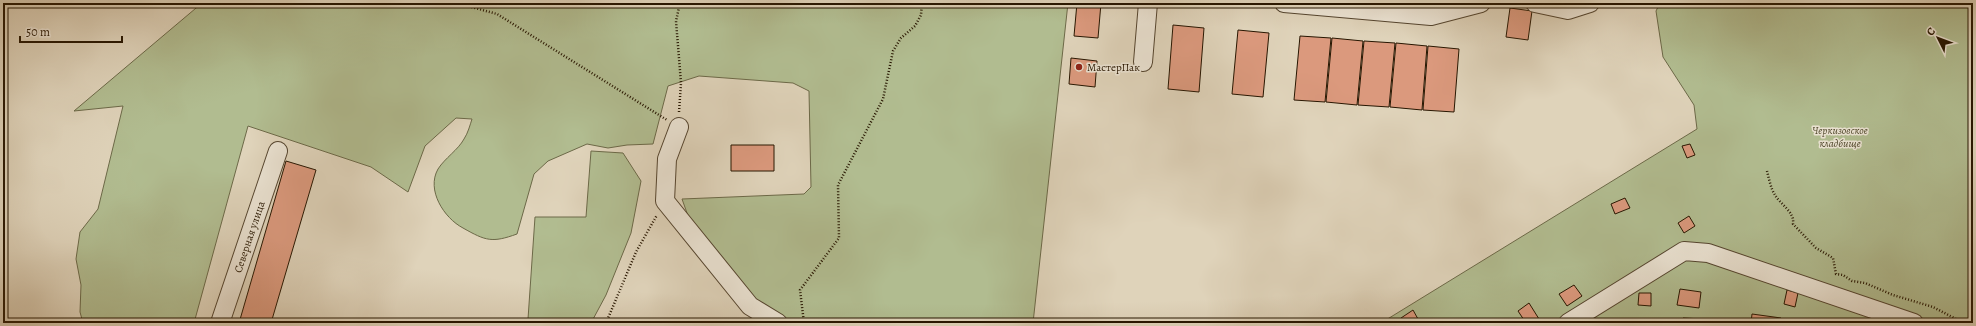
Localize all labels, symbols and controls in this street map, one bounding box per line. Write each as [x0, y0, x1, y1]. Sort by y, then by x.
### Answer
scale bar [20, 18, 122, 44]
north arrow [1918, 18, 1958, 58]
text: 50 m [26, 24, 50, 40]
text: С [1923, 24, 1939, 39]
place label: МастерПак [1087, 60, 1140, 75]
marker: МастерПак [1074, 62, 1084, 72]
park label: Черкизовское кладбище [1812, 123, 1868, 151]
street label: Северная улица [230, 198, 269, 275]

